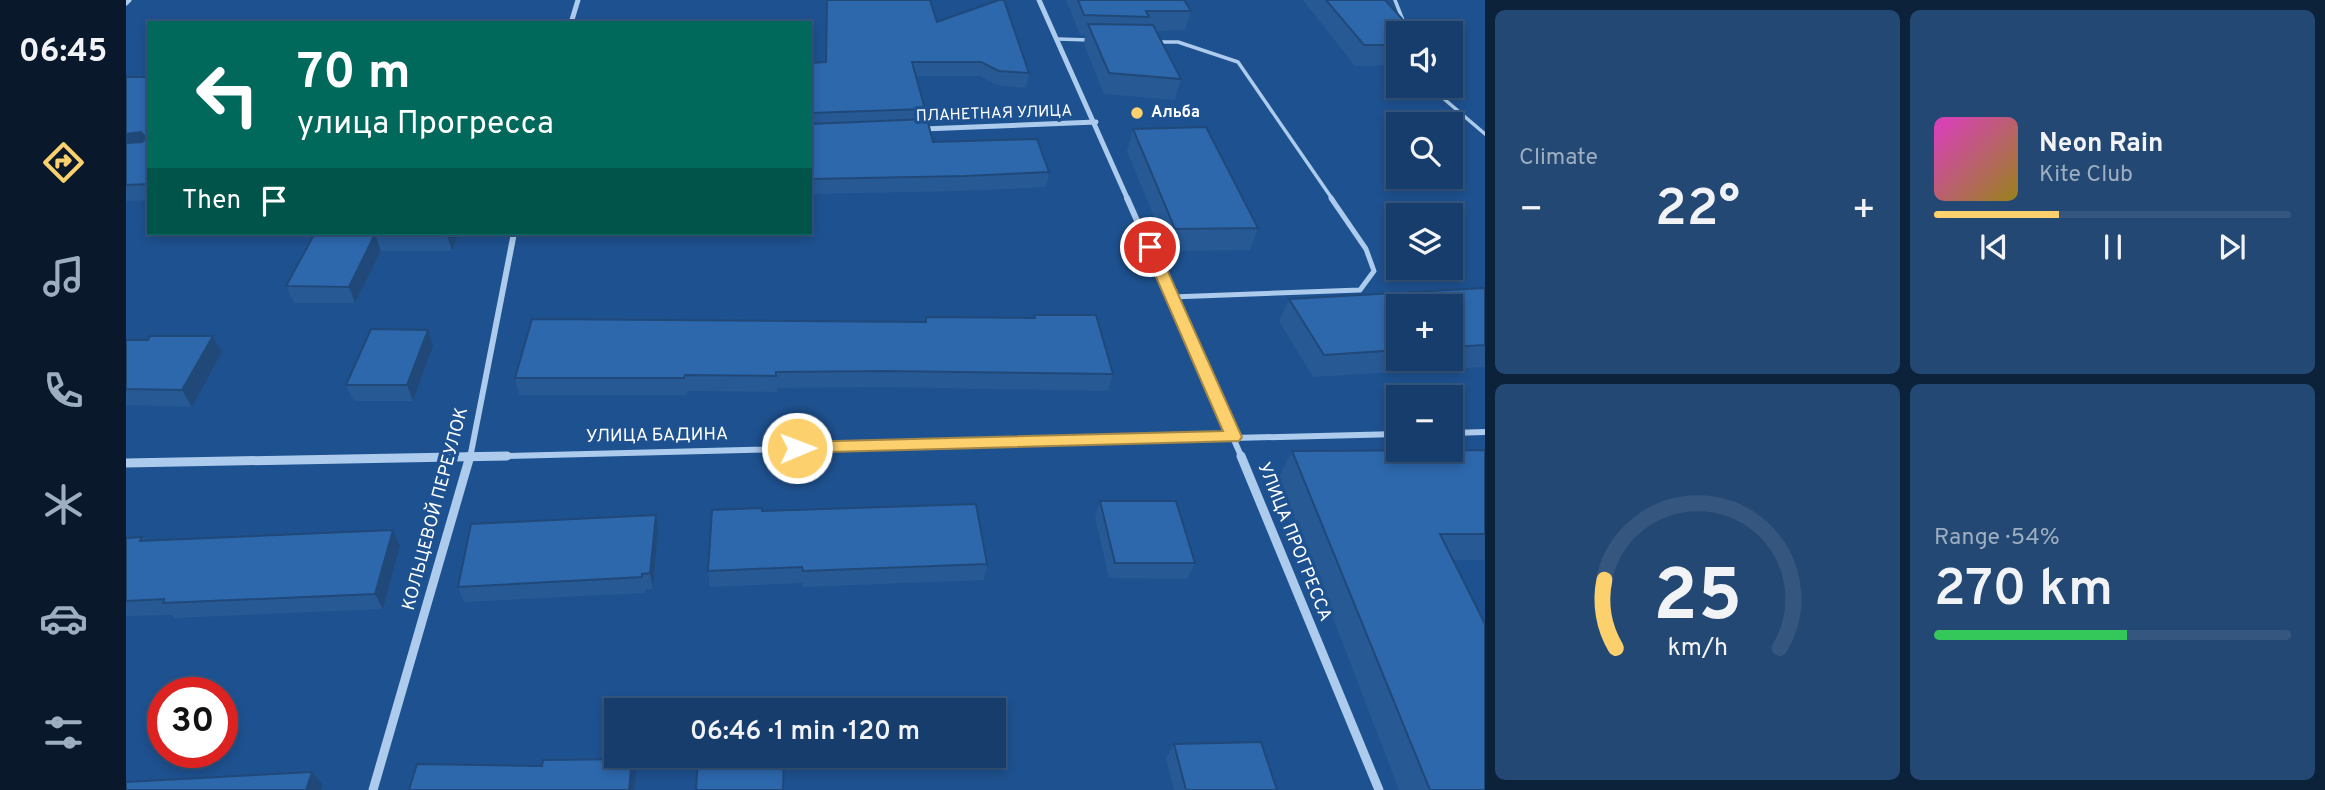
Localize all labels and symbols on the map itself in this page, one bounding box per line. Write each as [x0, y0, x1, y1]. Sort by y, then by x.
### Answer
street label: ПЛАНЕТНАЯ УЛИЦА [916, 101, 1073, 127]
place label: Альба [1151, 103, 1200, 123]
marker: Альба [1129, 105, 1145, 121]
pin [1120, 217, 1180, 277]
street label: КОЛЬЦЕВОЙ ПЕРЕУЛОК [396, 404, 474, 613]
position arrow [760, 411, 834, 485]
street label: УЛИЦА БАДИНА [586, 423, 728, 449]
street label: УЛИЦА ПРОГРЕССА [1252, 459, 1336, 625]
speed limit sign: 30 [147, 677, 238, 768]

